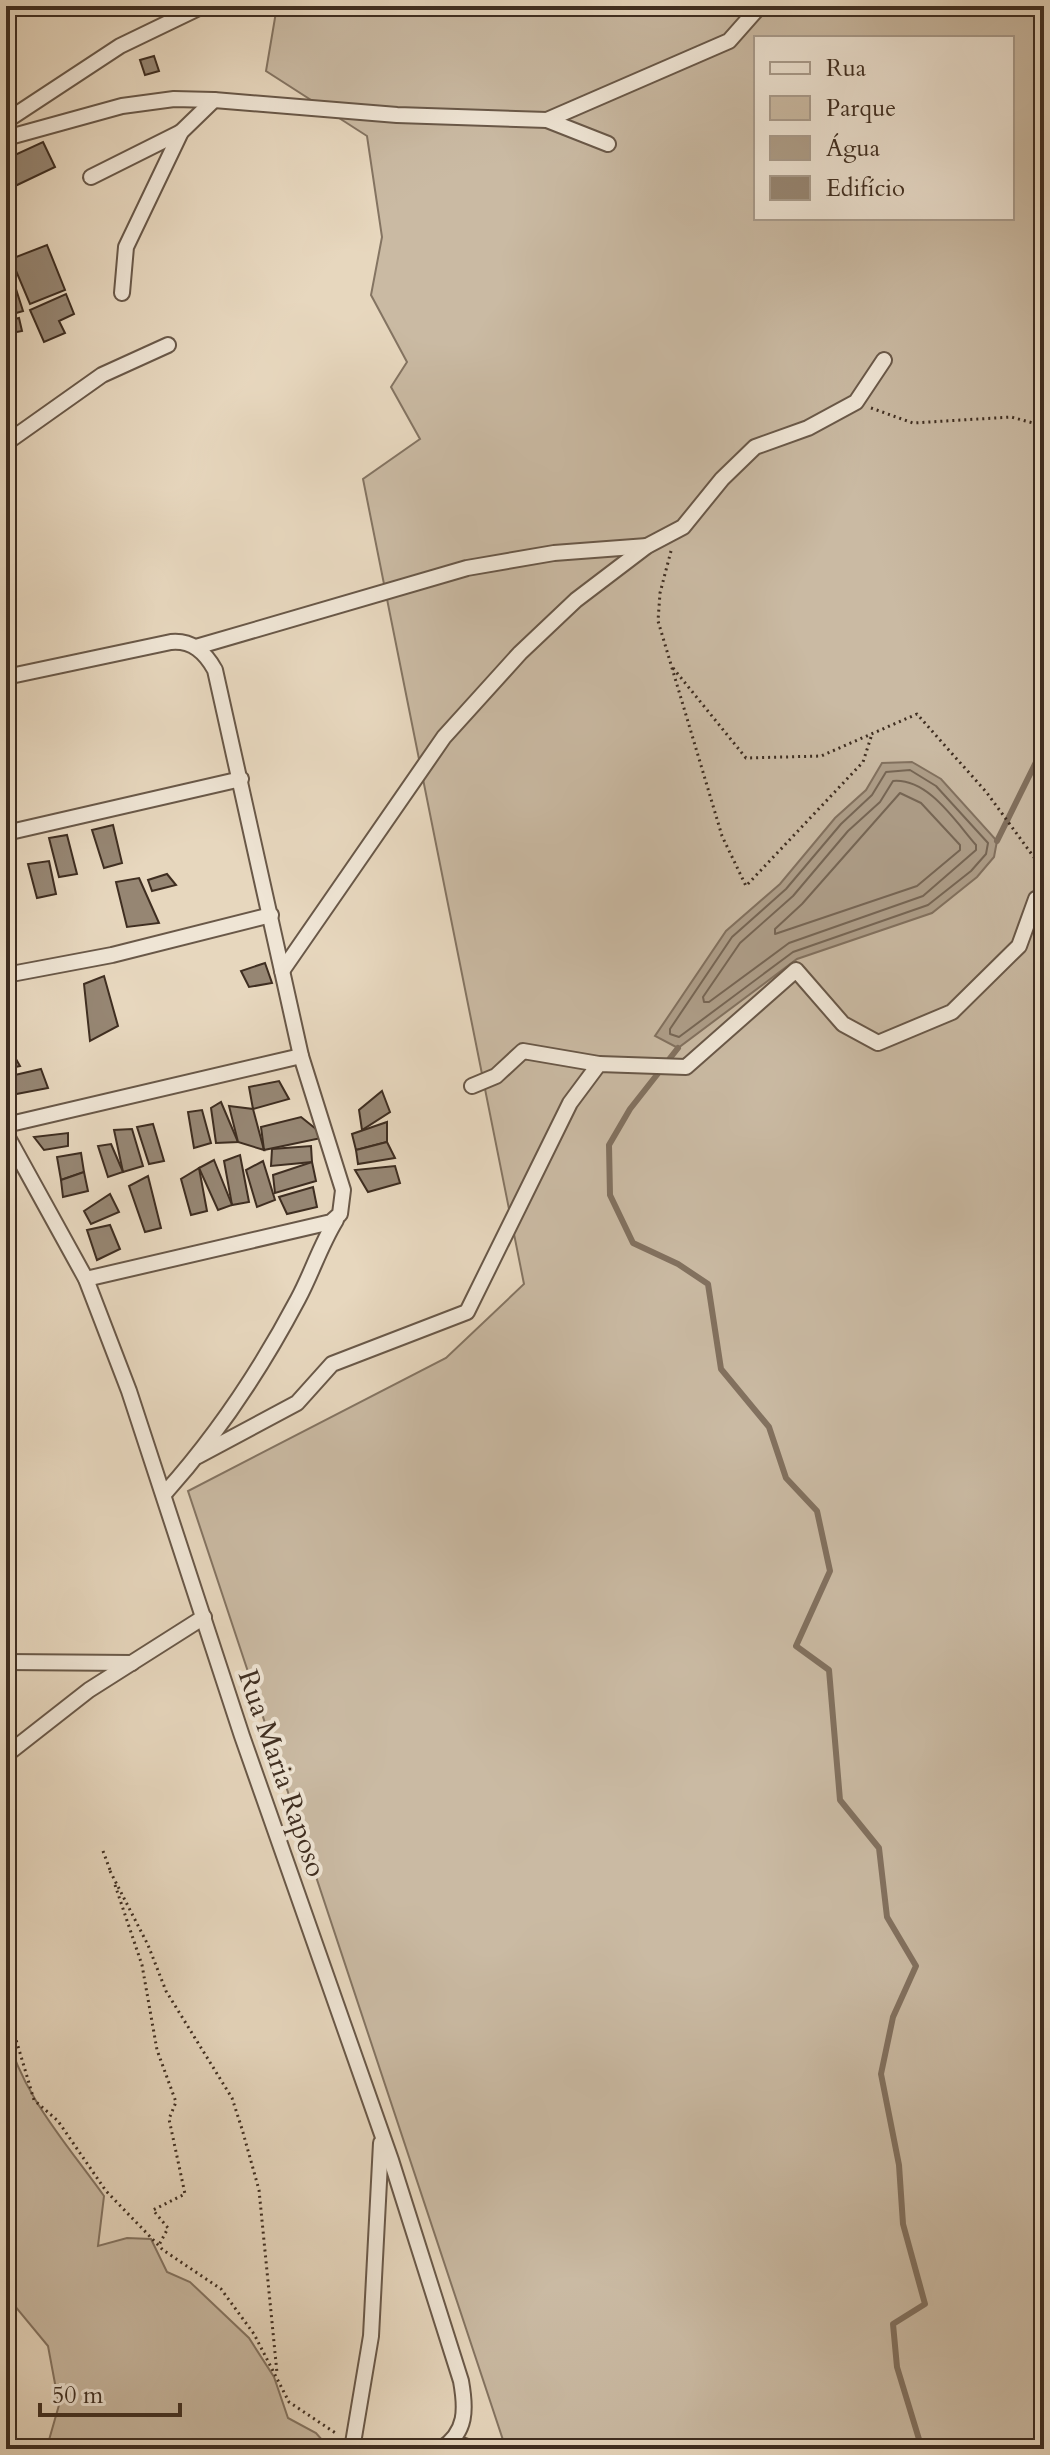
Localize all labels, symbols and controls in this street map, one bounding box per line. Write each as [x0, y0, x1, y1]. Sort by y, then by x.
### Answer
legend [754, 36, 1014, 220]
text: Rua [826, 52, 867, 85]
text: Parque [826, 92, 896, 125]
text: Água [826, 132, 881, 165]
text: Edifício [826, 172, 905, 205]
street label: Rua Maria Raposo [229, 1665, 335, 1882]
scale bar [40, 2367, 180, 2417]
text: 50 m [52, 2379, 104, 2412]

